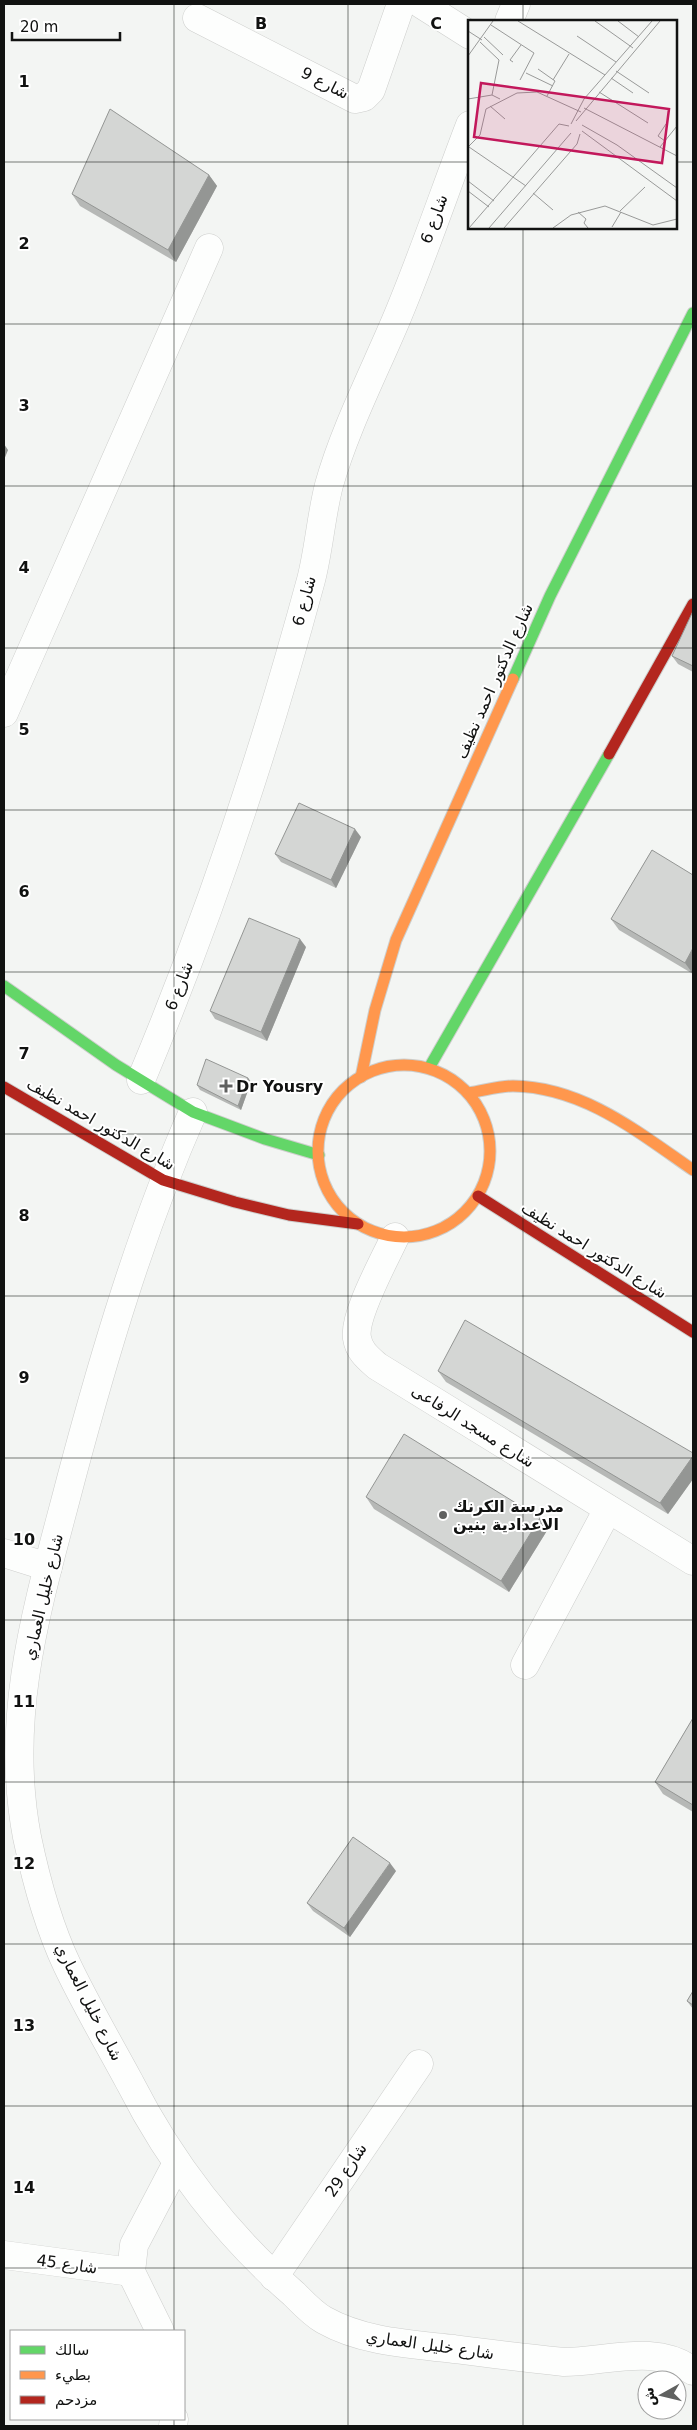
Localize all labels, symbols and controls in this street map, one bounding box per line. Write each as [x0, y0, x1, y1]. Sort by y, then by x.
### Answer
scale bar [12, 10, 120, 42]
text: B [255, 14, 267, 33]
text: C [430, 14, 442, 33]
text: 20 m [20, 18, 58, 36]
inset map [468, 20, 677, 229]
street label: شارع 9 [298, 63, 352, 104]
text: 1 [18, 72, 30, 91]
street label: شارع 6 [416, 192, 453, 246]
text: 2 [18, 234, 30, 253]
text: 3 [18, 396, 30, 415]
text: 4 [18, 558, 30, 577]
street label: شارع 6 [288, 574, 321, 628]
street label: شارع الدكتور احمد نظيف [451, 600, 538, 762]
text: 5 [18, 720, 30, 739]
text: 6 [18, 882, 30, 901]
street label: شارع 6 [161, 959, 198, 1013]
text: 7 [18, 1044, 30, 1063]
street label: شارع الدكتور احمد نظيف [23, 1074, 178, 1175]
place label: Dr Yousry [236, 1077, 324, 1096]
marker: Dr Yousry [220, 1080, 232, 1092]
street label: شارع الدكتور احمد نظيف [517, 1197, 670, 1303]
text: 8 [18, 1206, 30, 1225]
text: 9 [18, 1368, 30, 1387]
street label: شارع مسجد الرفاعى [408, 1381, 538, 1472]
place label: مدرسة الكرنك الاعدادية بنين [453, 1497, 564, 1534]
marker: مدرسة الكرنك الاعدادية بنين [437, 1509, 449, 1521]
text: 10 [13, 1530, 35, 1549]
street label: شارع خليل العماري [19, 1532, 68, 1662]
text: 11 [13, 1692, 35, 1711]
text: 12 [13, 1854, 35, 1873]
street label: شارع خليل العماري [50, 1940, 127, 2064]
text: 13 [13, 2016, 35, 2035]
street label: شارع 29 [321, 2139, 372, 2201]
text: 14 [13, 2178, 35, 2197]
street label: شارع 45 [35, 2250, 99, 2279]
street label: شارع خليل العماري [365, 2327, 495, 2364]
legend [10, 2330, 185, 2420]
text: سالك [55, 2341, 89, 2359]
text: بطيء [55, 2366, 91, 2385]
north arrow [637, 2370, 687, 2420]
text: ش [640, 2386, 658, 2407]
text: مزدحم [55, 2391, 97, 2409]

